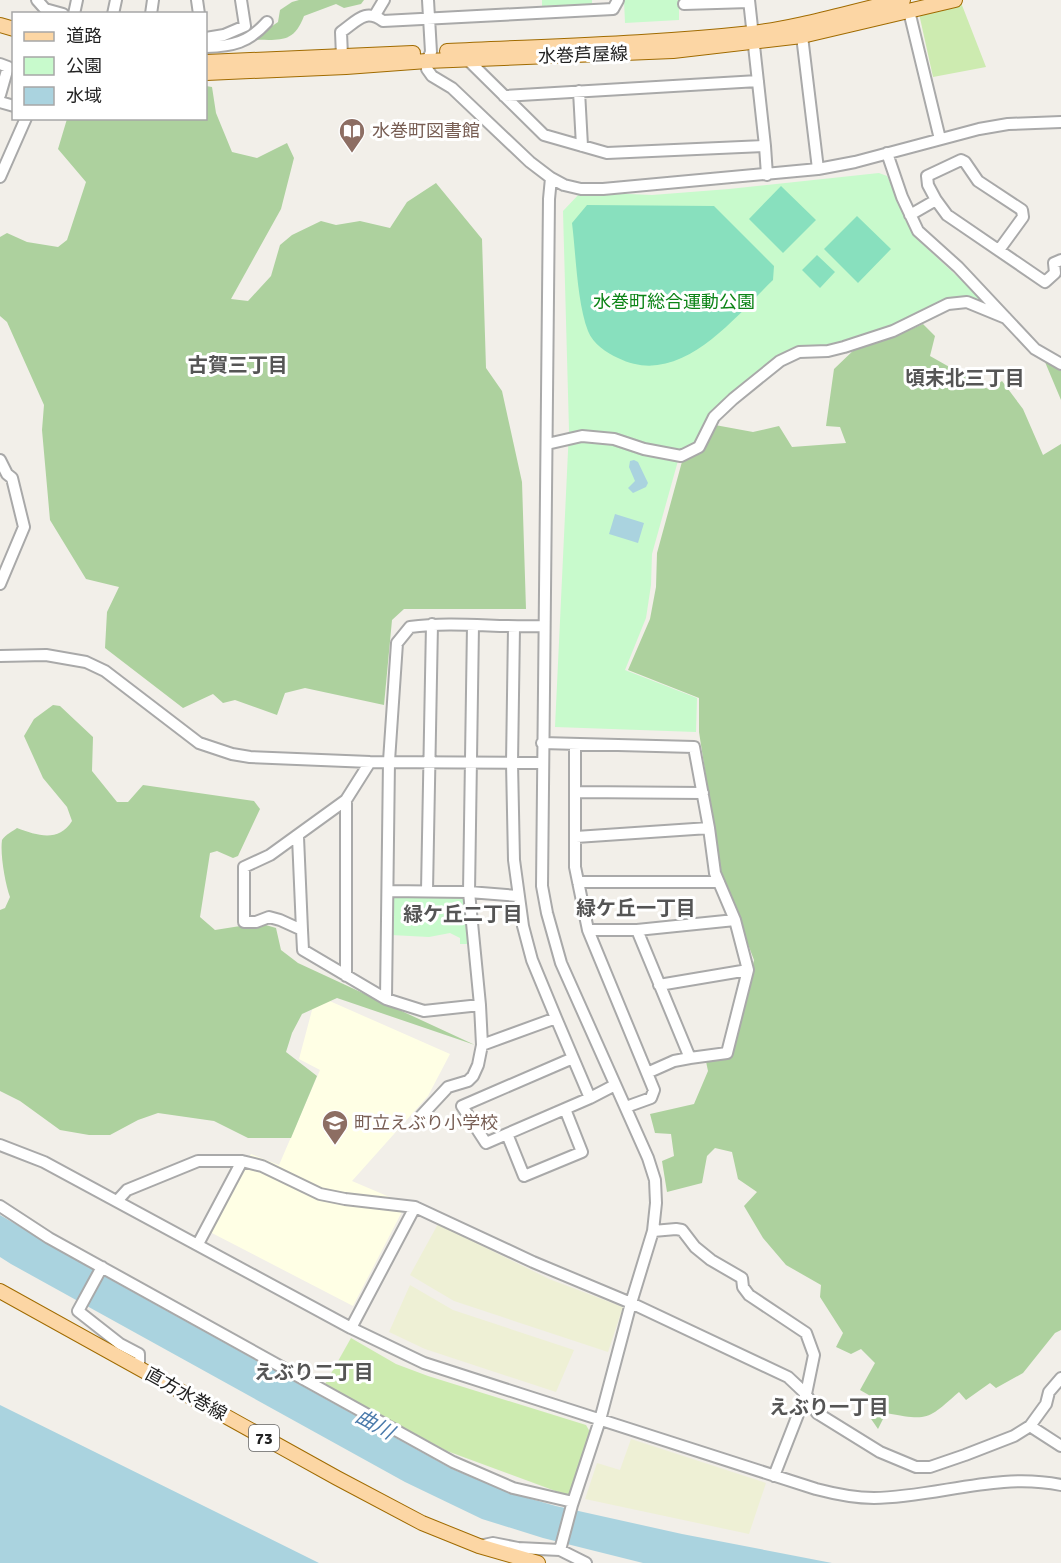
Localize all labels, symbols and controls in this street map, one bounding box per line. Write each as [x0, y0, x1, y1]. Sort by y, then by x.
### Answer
legend [12, 12, 207, 120]
text: 道路 [66, 25, 102, 47]
street label: 水巻芦屋線 [538, 42, 628, 68]
text: 公園 [66, 55, 102, 77]
text: 水域 [66, 85, 102, 107]
library icon: 水巻町図書館 [337, 116, 367, 154]
place label: 水巻町図書館 [372, 120, 480, 142]
park label: 水巻町総合運動公園 [593, 291, 755, 313]
district label: 古賀三丁目 [188, 353, 288, 378]
district label: 頃末北三丁目 [905, 366, 1025, 391]
district label: 緑ケ丘一丁目 [576, 896, 696, 921]
district label: 緑ケ丘二丁目 [403, 902, 523, 927]
school or university icon: 町立えぶり小学校 [320, 1108, 350, 1146]
place label: 町立えぶり小学校 [354, 1112, 498, 1134]
district label: えぶり二丁目 [254, 1360, 374, 1385]
street label: 直方水巻線 [141, 1363, 231, 1425]
district label: えぶり一丁目 [769, 1395, 889, 1420]
water label: 曲川 [351, 1404, 400, 1446]
road number: 73 [249, 1425, 279, 1451]

